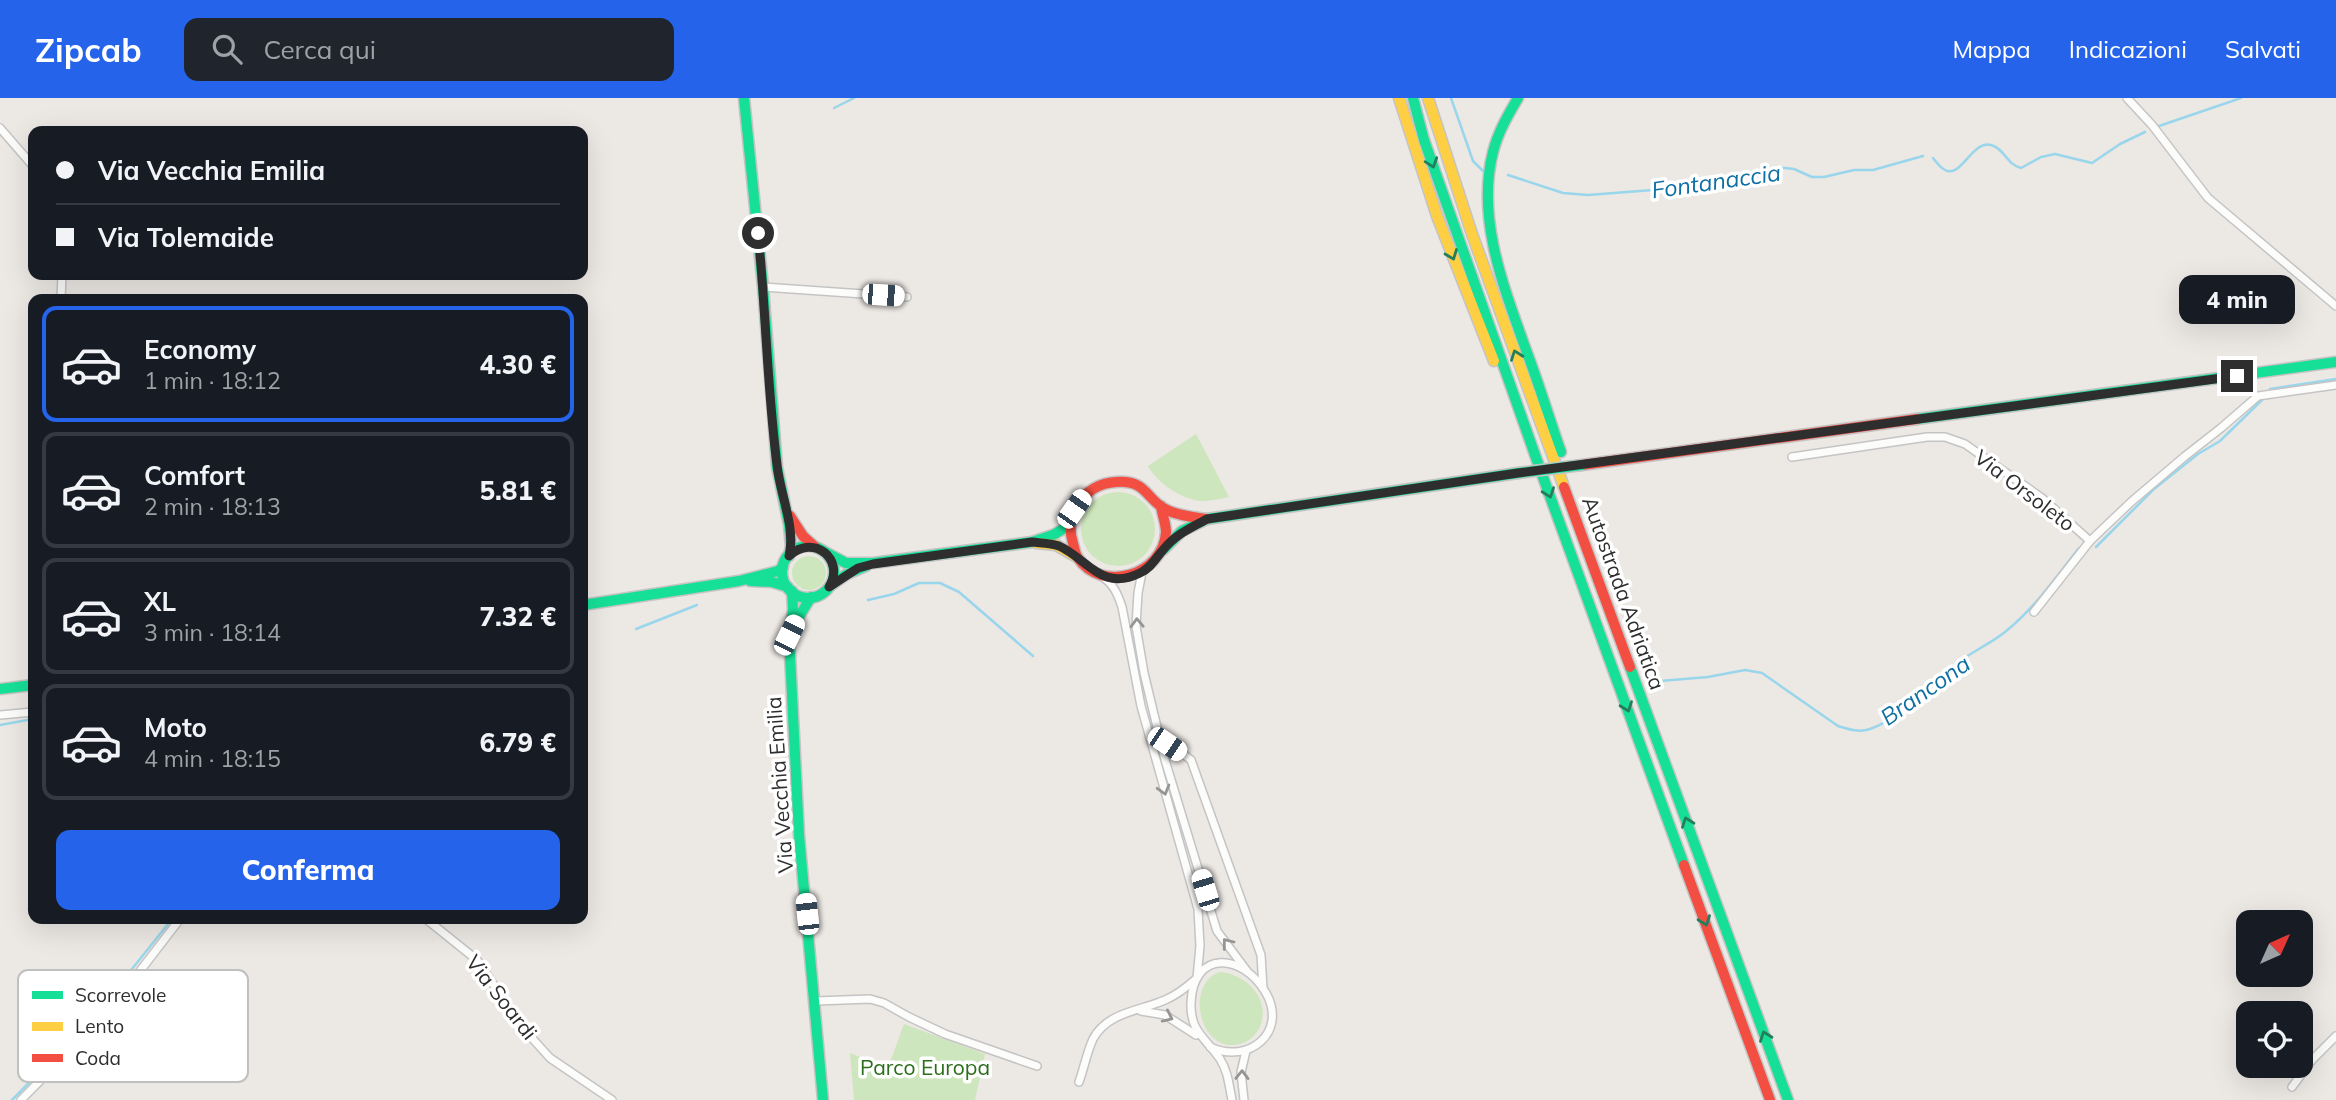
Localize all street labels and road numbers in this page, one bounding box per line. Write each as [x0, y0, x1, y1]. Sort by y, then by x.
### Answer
street label: Via Orsoleto [1969, 444, 2081, 536]
street label: Autostrada Adriatica [1577, 493, 1671, 693]
street label: Via Vecchia Emilia [760, 696, 798, 874]
street label: Via Soardi [461, 949, 543, 1045]

